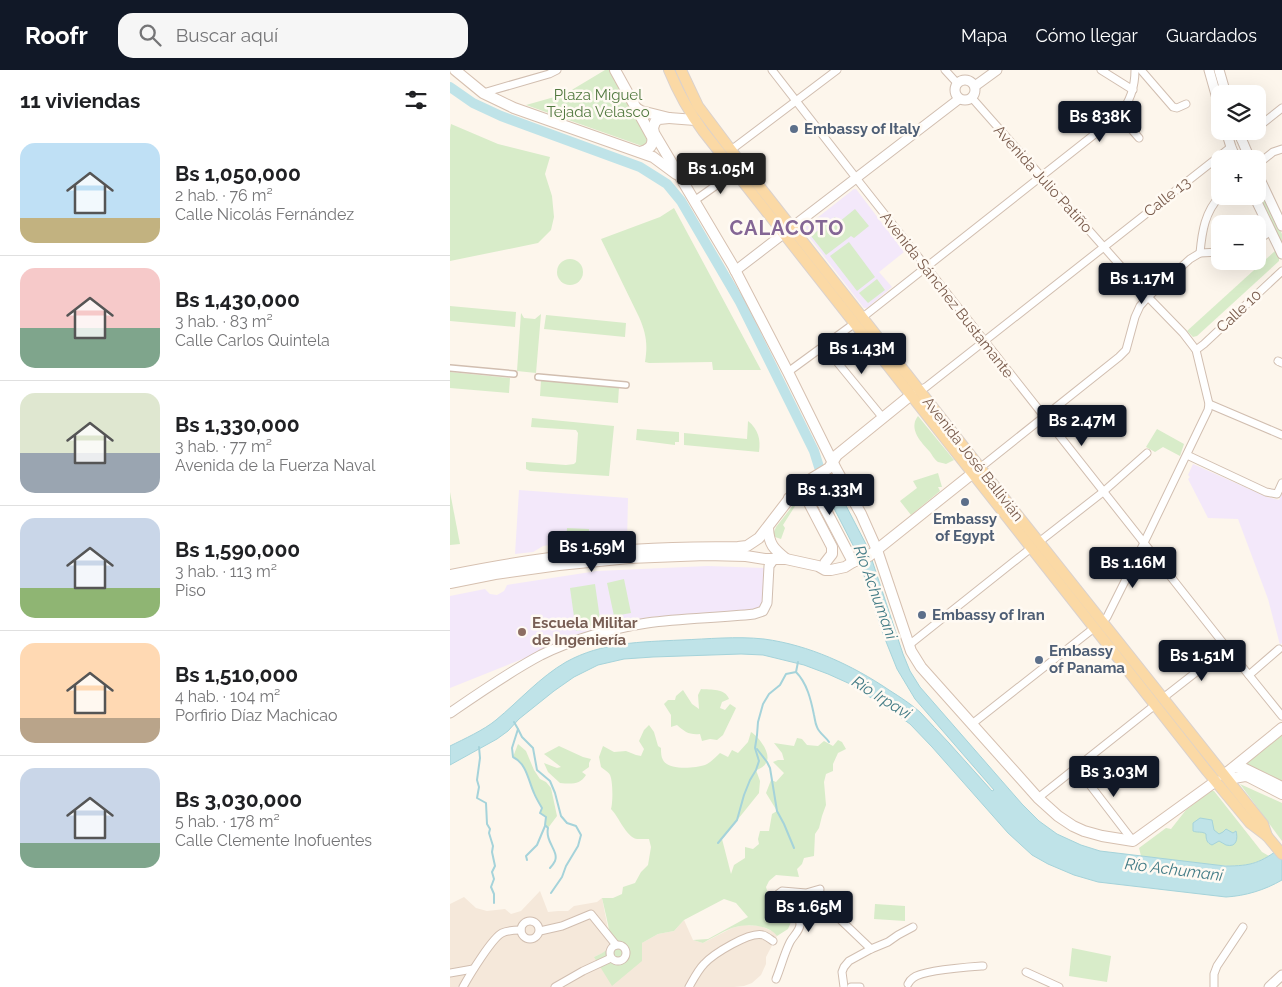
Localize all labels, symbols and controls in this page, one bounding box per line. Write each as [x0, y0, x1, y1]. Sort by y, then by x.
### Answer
search box [118, 13, 468, 58]
text: Roofr [25, 21, 88, 50]
icon: search [136, 21, 164, 49]
text: Buscar aquí [176, 24, 278, 46]
text: Mapa [961, 25, 1007, 46]
text: Cómo llegar [1035, 25, 1138, 46]
text: Guardados [1166, 25, 1257, 46]
map controls [1211, 85, 1266, 270]
button: layers [1211, 85, 1266, 140]
icon: filters [402, 86, 430, 114]
park label: Plaza Miguel Tejada Velasco [546, 86, 650, 121]
text: 11 viviendas [20, 88, 140, 113]
pin: Bs 838K [1054, 100, 1146, 143]
text: Bs 838K [1069, 107, 1131, 126]
place label: Embassy of Italy [804, 120, 921, 138]
street label: Avenida Julio Patiño [990, 121, 1096, 237]
marker: Embassy of Italy [788, 123, 800, 135]
button: + [1211, 150, 1266, 205]
pin: Bs 1.05M [669, 152, 773, 195]
text: Bs 1.05M [688, 159, 754, 178]
text: Bs 1,050,000 [175, 161, 301, 186]
icon: home [60, 163, 120, 223]
street label: Calle 13 [1140, 173, 1194, 221]
text: 2 hab. · 76 m² [175, 186, 273, 205]
text: Calle Nicolás Fernández [175, 205, 354, 224]
street label: Avenida Sánchez Bustamante [876, 208, 1018, 382]
button: − [1211, 215, 1266, 270]
district label: CALACOTO [729, 216, 845, 240]
pin: Bs 1.17M [1090, 262, 1194, 305]
text: Bs 1.17M [1110, 269, 1174, 288]
street label: Calle 10 [1213, 286, 1265, 336]
text: Bs 1,430,000 [175, 287, 300, 312]
icon: home [60, 288, 120, 348]
text: 3 hab. · 83 m² [175, 312, 273, 331]
text: Calle Carlos Quintela [175, 331, 330, 350]
pin: Bs 1.43M [810, 332, 914, 375]
text: Bs 1.43M [829, 339, 895, 358]
street label: Avenida José Ballivián [919, 393, 1027, 525]
pin: Bs 2.47M [1030, 404, 1134, 447]
text: Bs 2.47M [1048, 411, 1116, 430]
text: Bs 1,330,000 [175, 412, 300, 437]
icon: home [60, 413, 120, 473]
text: 3 hab. · 77 m² [175, 437, 272, 456]
text: Avenida de la Fuerza Naval [175, 456, 375, 475]
pin: Bs 1.33M [778, 474, 882, 516]
text: Bs 1.33M [797, 480, 863, 499]
marker: Embassy of Egypt [959, 496, 971, 508]
place label: Embassy of Egypt [933, 510, 998, 545]
pin: Bs 1.59M [540, 530, 644, 573]
text: Bs 1,590,000 [175, 537, 300, 562]
text: Bs 1.59M [559, 537, 625, 556]
icon: home [60, 538, 120, 598]
water label: Río Achumani [850, 543, 902, 642]
pin: Bs 1.16M [1081, 546, 1185, 589]
text: Bs 1.16M [1100, 553, 1166, 572]
text: 3 hab. · 113 m² [175, 562, 277, 581]
text: Piso [175, 581, 206, 600]
place label: Embassy of Iran [932, 606, 1045, 624]
marker: Embassy of Iran [916, 609, 928, 621]
place label: Escuela Militar de Ingeniería [532, 614, 638, 649]
marker: Escuela Militar de Ingeniería [516, 626, 528, 638]
pin: Bs 1.51M [1150, 640, 1254, 682]
place label: Embassy of Panama [1049, 642, 1125, 677]
text: Bs 1.51M [1170, 646, 1234, 665]
marker: Embassy of Panama [1033, 654, 1045, 666]
text: Bs 1,510,000 [175, 662, 298, 687]
icon: home [60, 663, 120, 723]
water label: Río Irpavi [849, 672, 915, 723]
text: 4 hab. · 104 m² [175, 687, 280, 706]
text: Porfirio Díaz Machicao [175, 706, 338, 725]
pin: Bs 3.03M [1062, 756, 1166, 798]
text: Bs 3.03M [1080, 762, 1148, 781]
text: Bs 3,030,000 [175, 787, 302, 812]
icon: home [60, 788, 120, 848]
text: 5 hab. · 178 m² [175, 812, 280, 831]
text: Calle Clemente Inofuentes [175, 831, 372, 850]
water label: Río Achumani [1124, 854, 1225, 885]
pin: Bs 1.65M [757, 890, 861, 933]
text: Bs 1.65M [776, 897, 842, 916]

